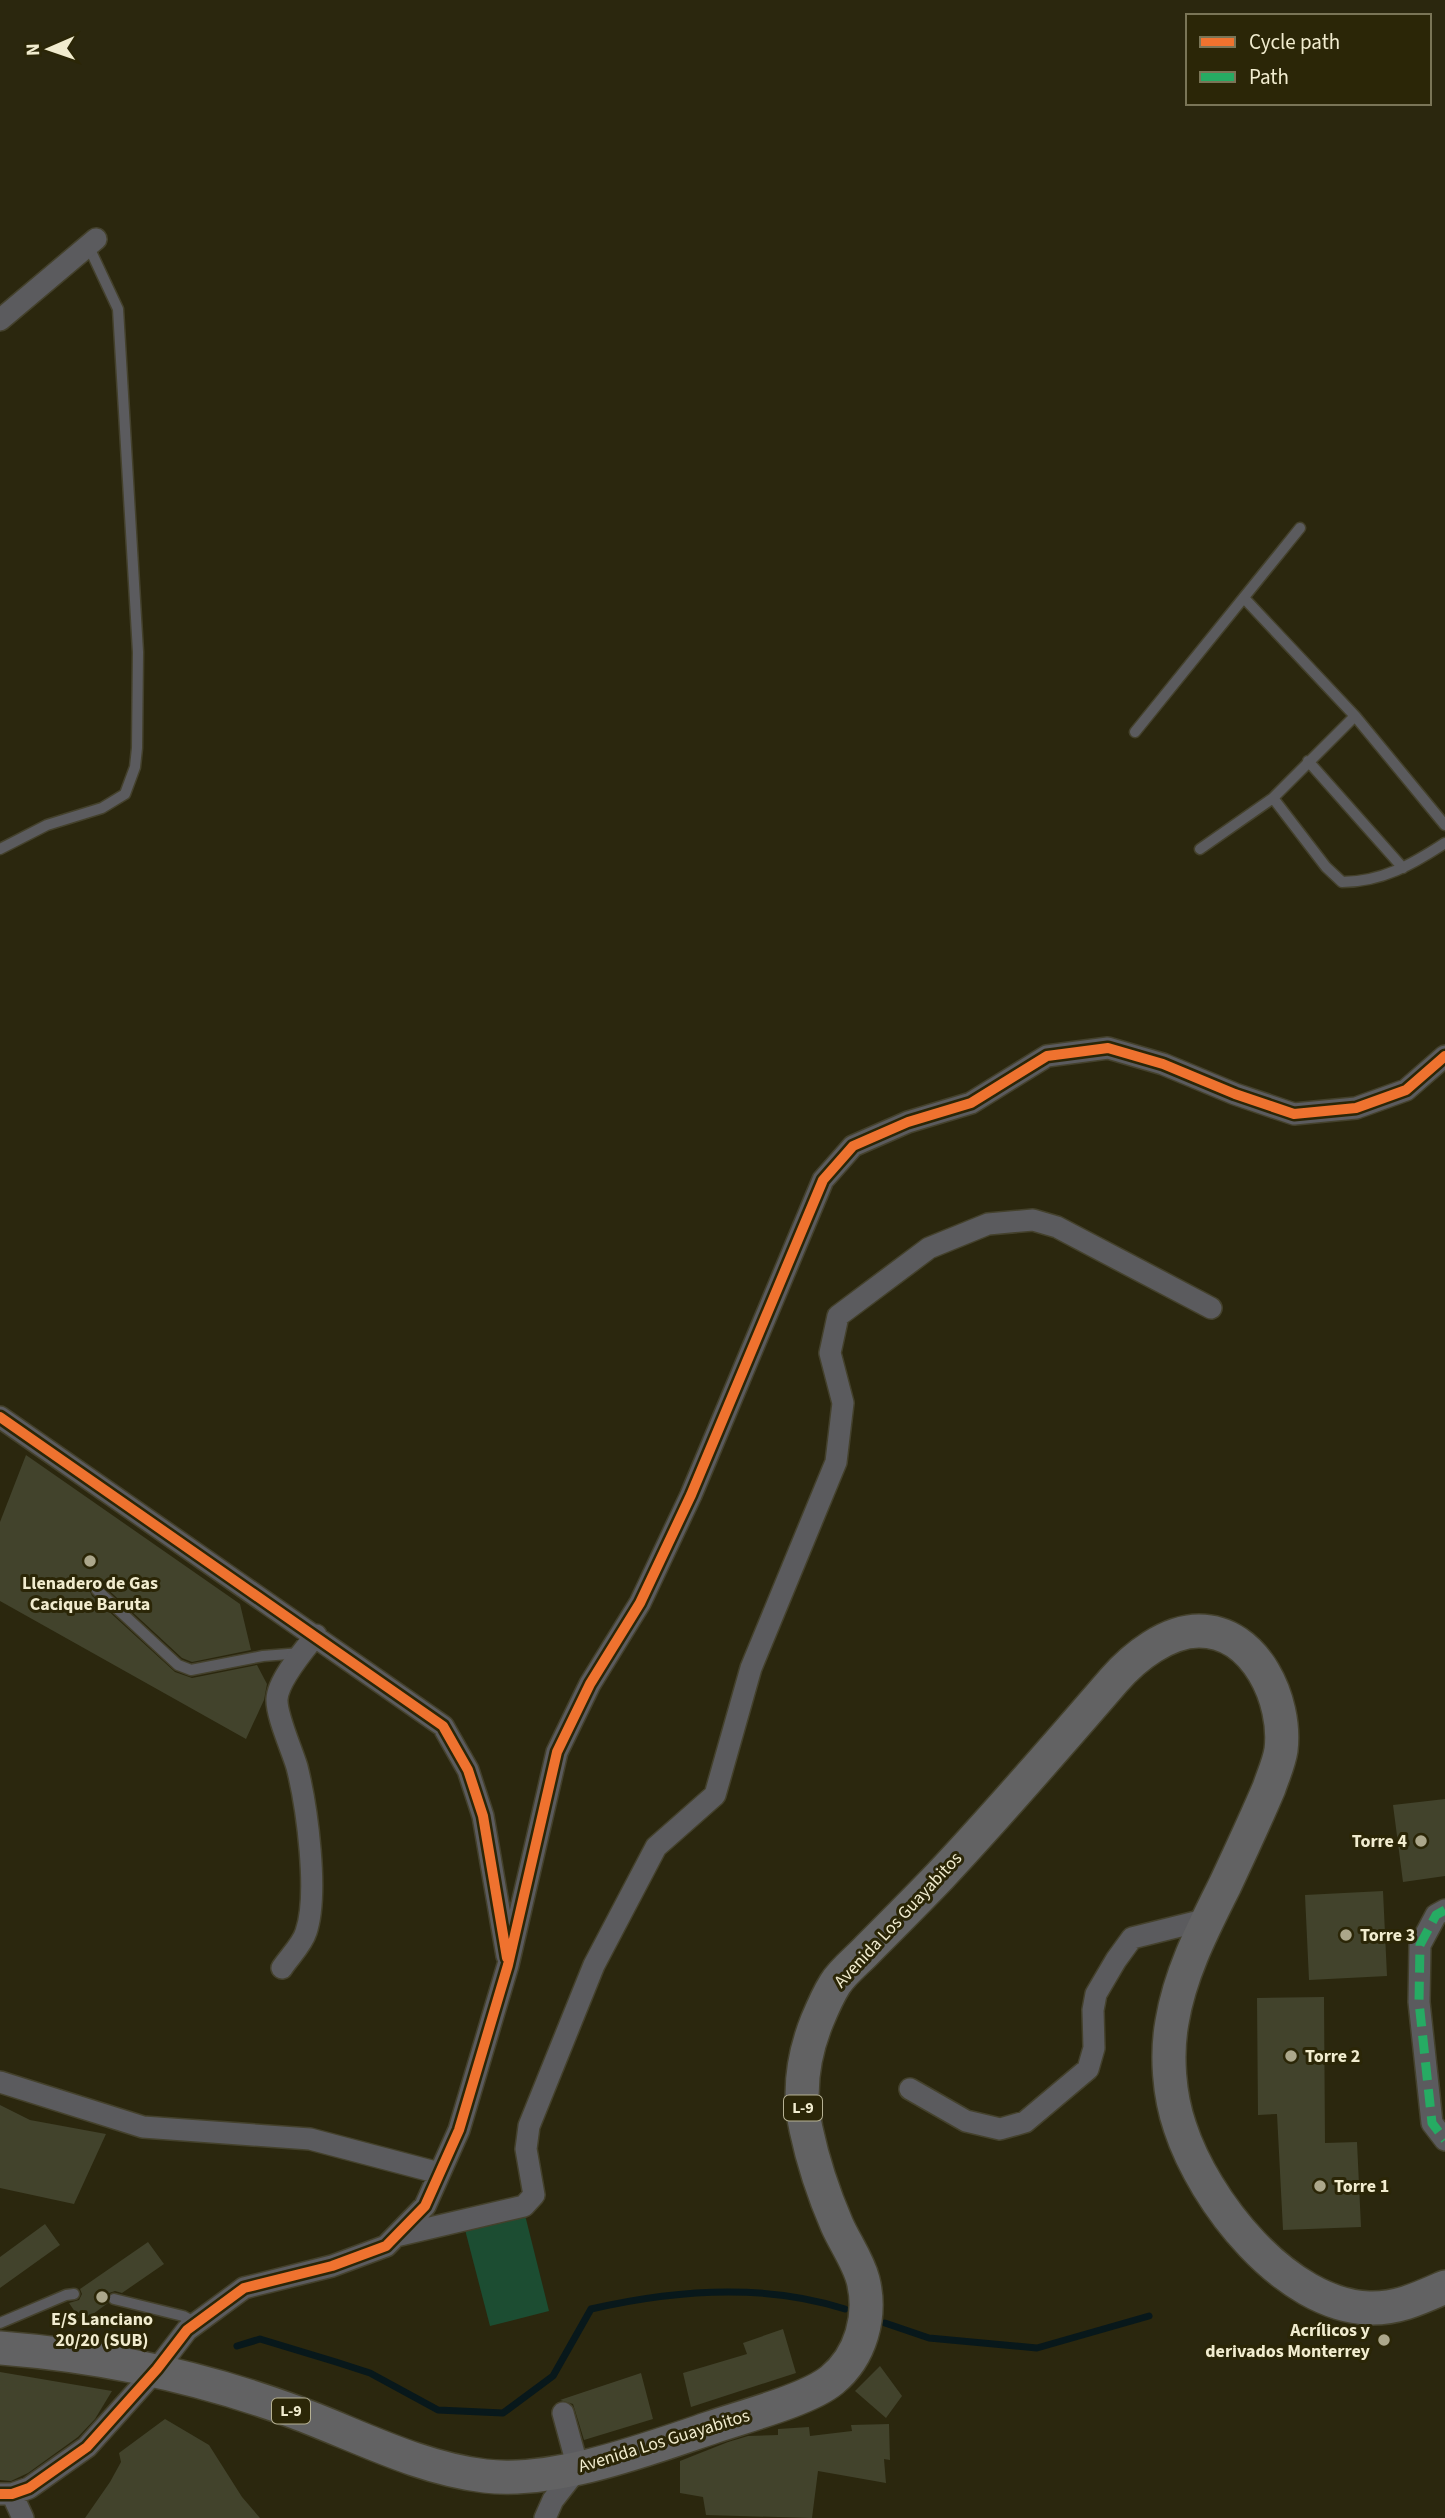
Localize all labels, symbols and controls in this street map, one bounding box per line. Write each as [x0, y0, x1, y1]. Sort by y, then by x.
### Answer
north arrow [14, 14, 84, 84]
legend [1186, 14, 1431, 105]
text: Cycle path [1249, 27, 1340, 57]
text: N [20, 43, 47, 56]
text: Path [1249, 62, 1289, 92]
marker: Llenadero de Gas Cacique Baruta [82, 1553, 98, 1569]
place label: Llenadero de Gas Cacique Baruta [22, 1571, 158, 1617]
place label: Torre 4 [1352, 1829, 1407, 1854]
marker: Torre 4 [1413, 1833, 1429, 1849]
street label: Avenida Los Guayabitos [828, 1846, 968, 1994]
place label: Torre 3 [1360, 1923, 1415, 1948]
marker: Torre 3 [1338, 1927, 1354, 1943]
place label: Torre 2 [1305, 2044, 1360, 2069]
marker: Torre 2 [1283, 2048, 1299, 2064]
road number: L-9 [784, 2096, 822, 2120]
place label: Torre 1 [1334, 2174, 1389, 2199]
marker: Torre 1 [1312, 2178, 1328, 2194]
marker: E/S Lanciano 20/20 (SUB) [94, 2289, 110, 2305]
place label: E/S Lanciano 20/20 (SUB) [51, 2307, 153, 2353]
place label: Acrílicos y derivados Monterrey [1205, 2318, 1371, 2364]
marker: Acrílicos y derivados Monterrey [1376, 2332, 1392, 2348]
road number: L-9 [272, 2398, 310, 2424]
street label: Avenida Los Guayabitos [575, 2403, 753, 2479]

